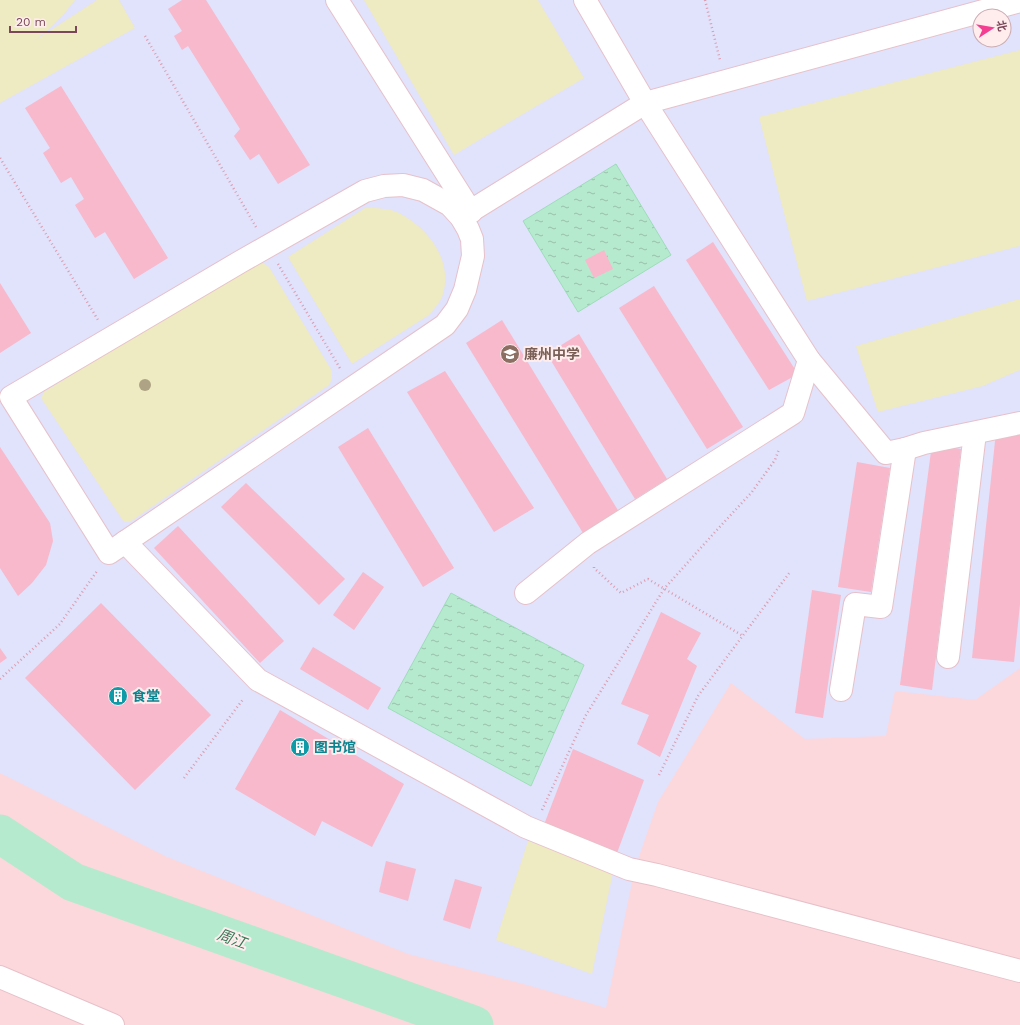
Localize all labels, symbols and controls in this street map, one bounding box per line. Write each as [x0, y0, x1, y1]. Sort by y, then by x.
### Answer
scale bar [10, 8, 76, 34]
north arrow [972, 8, 1012, 48]
text: 20 m [16, 15, 46, 29]
text: 北 [994, 19, 1009, 33]
school or university icon: 廉州中学 [499, 343, 521, 365]
place label: 廉州中学 [524, 346, 580, 362]
building icon: 食堂 [107, 685, 129, 707]
place label: 食堂 [132, 688, 160, 704]
building icon: 图书馆 [289, 736, 311, 758]
place label: 图书馆 [314, 739, 356, 755]
water label: 周江 [215, 925, 251, 953]

